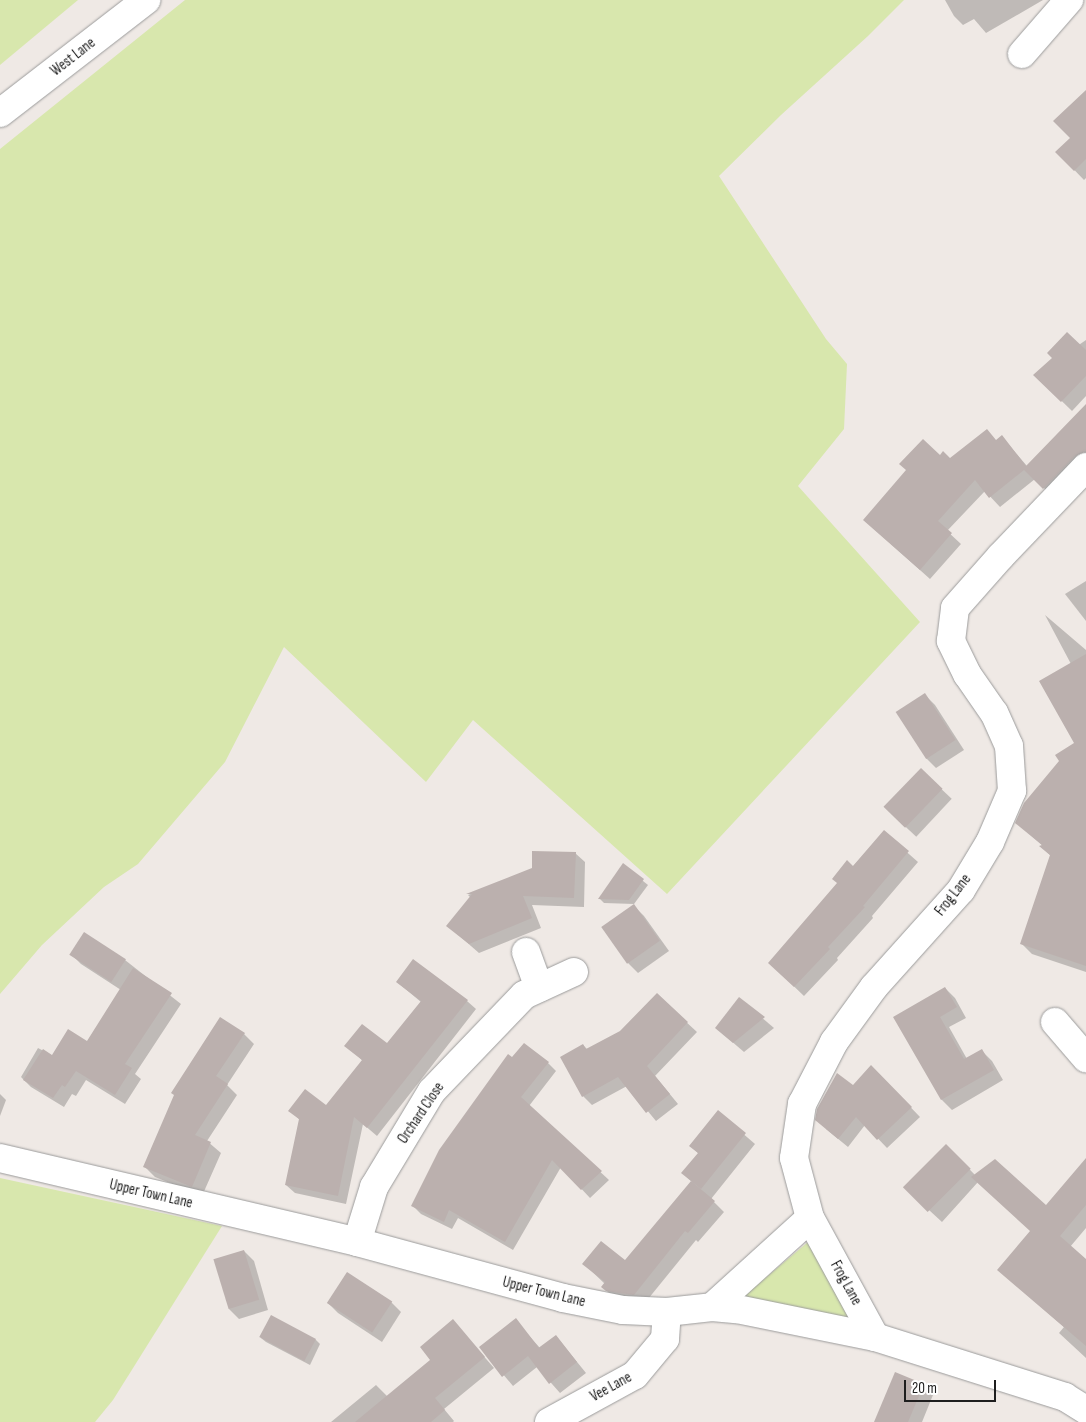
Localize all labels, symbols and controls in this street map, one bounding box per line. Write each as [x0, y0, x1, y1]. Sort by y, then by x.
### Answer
street label: West Lane [47, 34, 99, 80]
street label: Frog Lane [931, 871, 975, 919]
street label: Orchard Close [394, 1079, 448, 1147]
street label: Upper Town Lane [108, 1176, 194, 1212]
street label: Frog Lane [826, 1258, 866, 1308]
street label: Upper Town Lane [501, 1273, 587, 1311]
street label: Vee Lane [587, 1368, 635, 1406]
scale bar [906, 1370, 998, 1402]
text: 20 m [912, 1379, 937, 1398]

